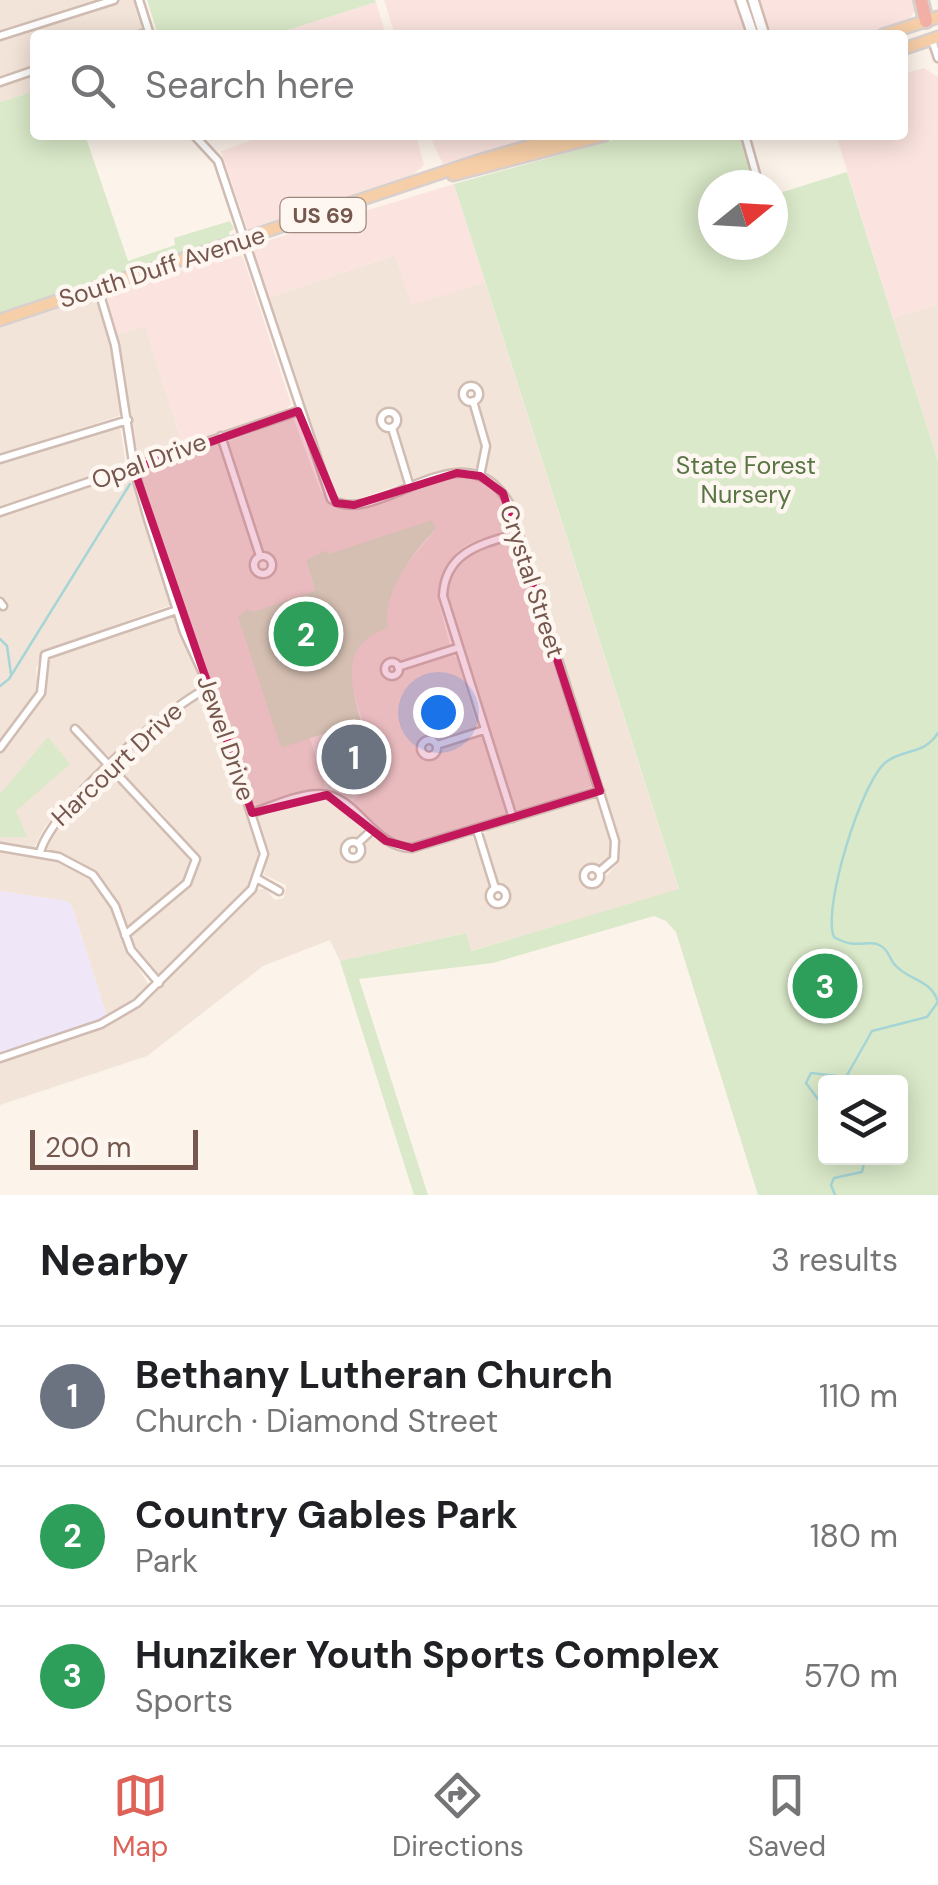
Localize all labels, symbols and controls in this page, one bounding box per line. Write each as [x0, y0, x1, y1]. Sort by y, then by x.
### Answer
search box [30, 30, 908, 140]
icon: search [65, 58, 120, 113]
text: Search here [145, 60, 355, 110]
north arrow [698, 170, 788, 260]
road number: US 69 [280, 198, 366, 232]
street label: South Duff Avenue [55, 218, 269, 316]
street label: Opal Drive [87, 425, 211, 497]
park label: State Forest Nursery [676, 449, 816, 511]
street label: Crystal Street [492, 500, 572, 662]
pin: 2 [274, 596, 338, 672]
street label: Jewel Drive [189, 671, 263, 805]
your location [413, 687, 464, 738]
street label: Harcourt Drive [44, 695, 190, 833]
pin: 1 [322, 720, 386, 794]
pin: 3 [792, 948, 858, 1024]
map controls [818, 1075, 908, 1165]
button: layers [818, 1075, 908, 1165]
scale bar [30, 1125, 198, 1170]
text: 200 m [45, 1129, 132, 1166]
text: Nearby [40, 1233, 189, 1288]
text: 3 results [771, 1239, 898, 1281]
text: Bethany Lutheran Church [135, 1350, 613, 1400]
text: 1 [67, 1375, 78, 1417]
text: 110 m [819, 1375, 898, 1417]
text: Church · Diamond Street [135, 1400, 498, 1442]
text: Country Gables Park [135, 1490, 518, 1540]
text: 2 [63, 1515, 82, 1557]
text: 180 m [810, 1515, 898, 1557]
text: Park [135, 1540, 198, 1582]
text: Hunziker Youth Sports Complex [135, 1630, 719, 1680]
text: 3 [63, 1655, 82, 1697]
text: 570 m [803, 1655, 898, 1697]
text: Sports [135, 1680, 233, 1722]
tab: Map [112, 1768, 168, 1865]
tab: Directions [392, 1768, 524, 1865]
tab: Saved [748, 1768, 826, 1865]

